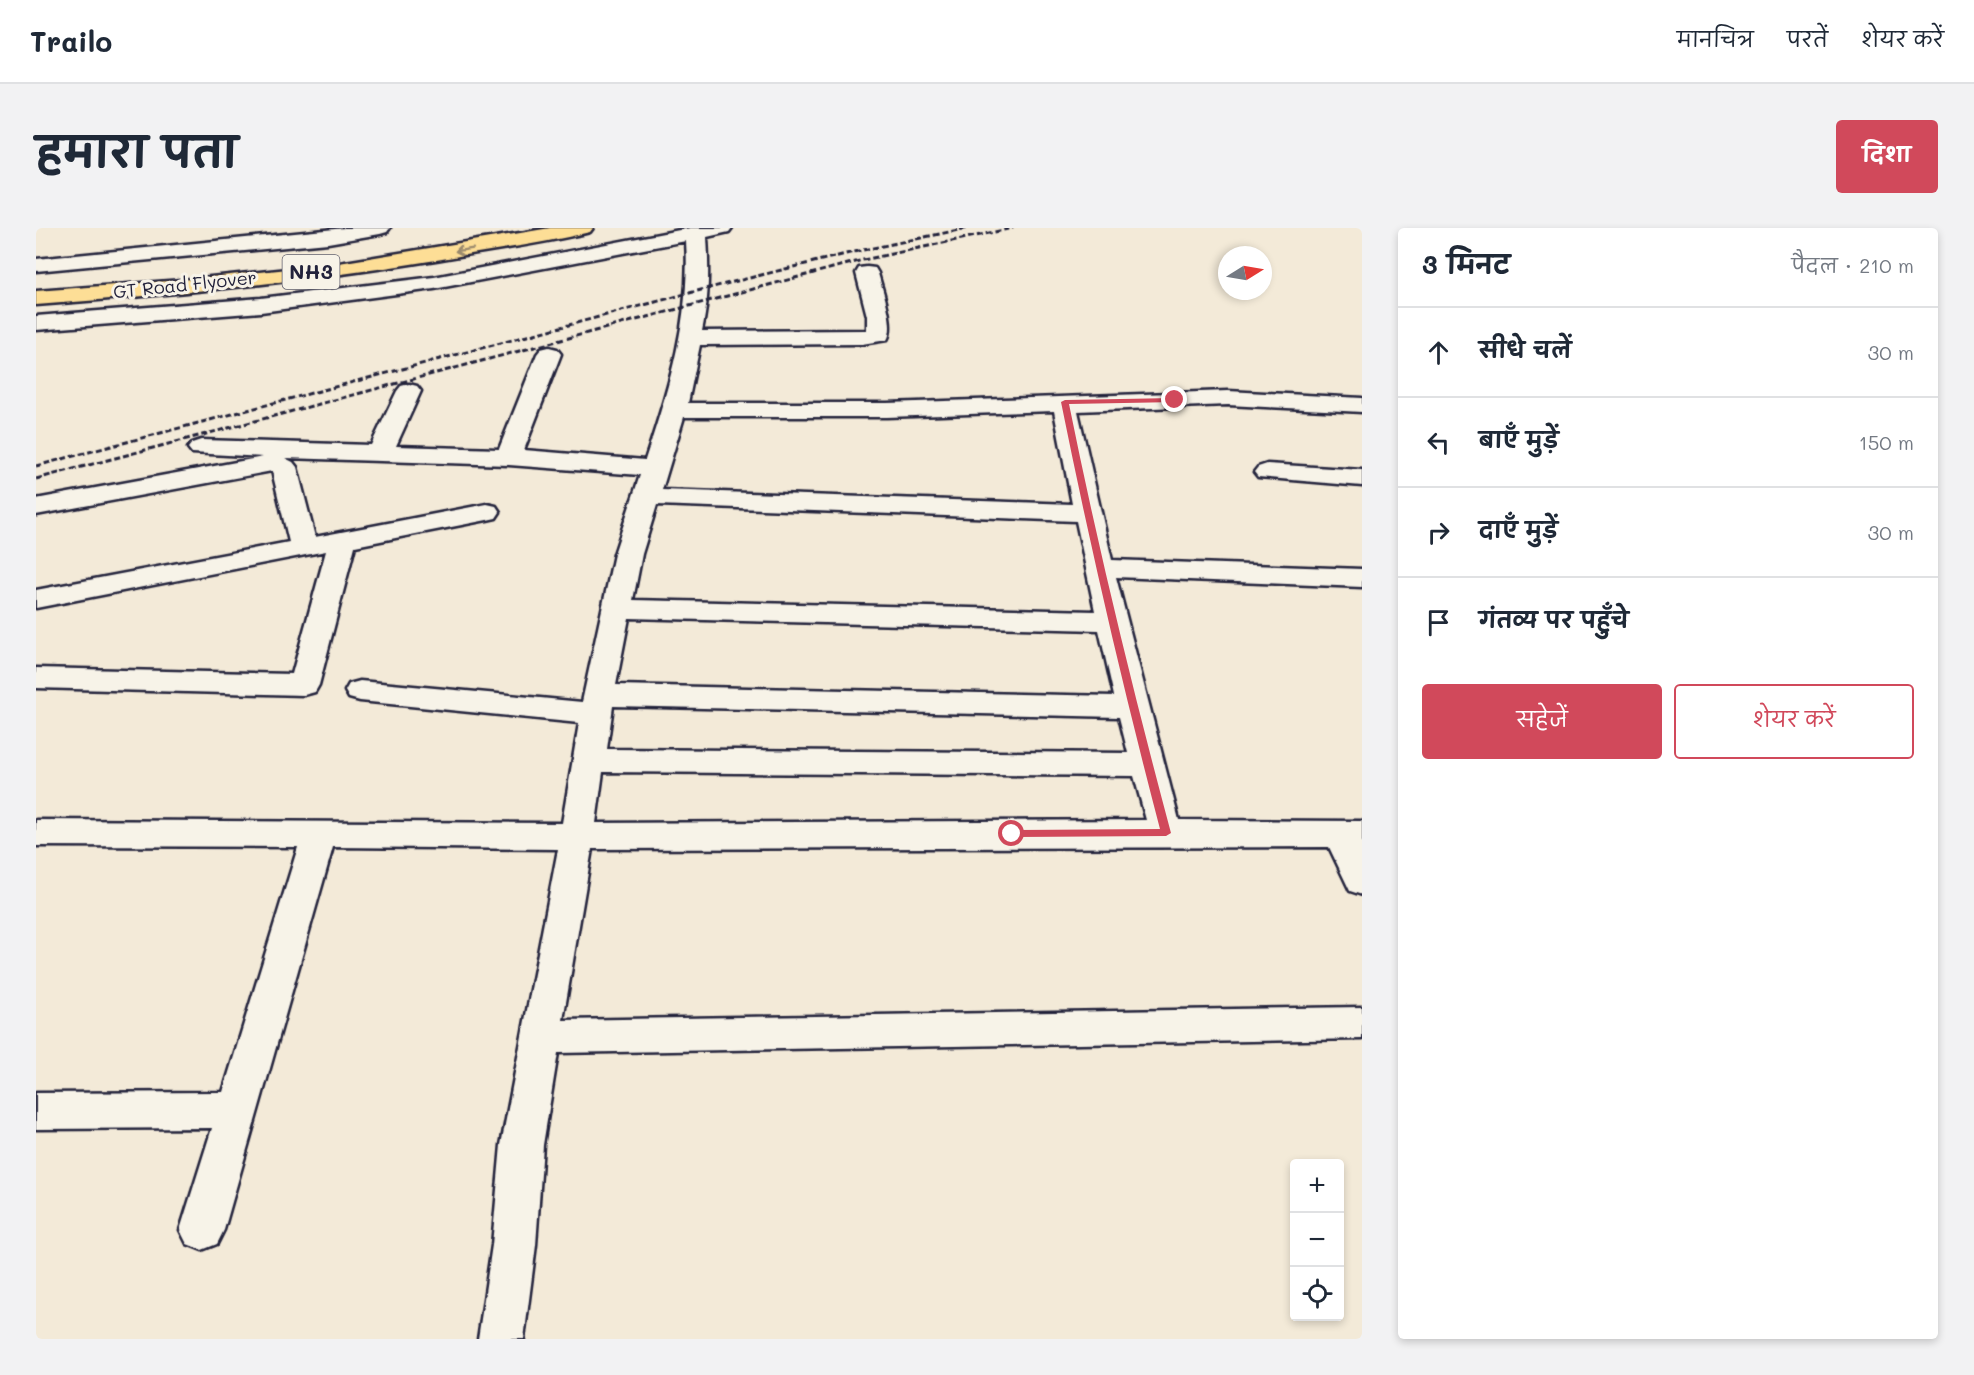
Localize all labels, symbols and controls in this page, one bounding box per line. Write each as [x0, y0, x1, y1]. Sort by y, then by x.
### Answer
text: Trailo [30, 23, 112, 59]
text: मानचित्र [1677, 25, 1754, 52]
text: परतें [1787, 25, 1828, 52]
text: शेयर करें [1861, 25, 1944, 52]
button: दिशा [1836, 120, 1938, 193]
text: हमारा पता [36, 123, 238, 178]
one-way arrow [454, 244, 474, 255]
north arrow [1218, 246, 1272, 300]
text: 3 मिनट [1422, 247, 1510, 281]
text: पैदल · 210 m [1791, 252, 1914, 278]
road number: NH3 [282, 255, 340, 289]
street label: GT Road Flyover [112, 265, 258, 303]
text: सीधे चलें [1479, 335, 1571, 364]
icon: ahead [1422, 336, 1455, 369]
text: 30 m [1868, 339, 1914, 365]
route end [1161, 386, 1187, 412]
text: बाएँ मुड़ें [1479, 425, 1559, 454]
icon: left [1422, 426, 1455, 459]
text: 150 m [1859, 429, 1914, 455]
text: दाएँ मुड़ें [1479, 515, 1558, 544]
icon: right [1422, 516, 1455, 549]
text: 30 m [1868, 519, 1914, 545]
text: गंतव्य पर पहुँचे [1479, 605, 1629, 634]
icon: arrive [1422, 606, 1455, 639]
button: सहेजें [1422, 684, 1662, 759]
button: शेयर करें [1674, 684, 1914, 759]
route start [998, 820, 1024, 846]
map controls [1290, 1159, 1344, 1321]
button: + [1290, 1159, 1344, 1213]
button: − [1290, 1213, 1344, 1267]
button: locate [1290, 1267, 1344, 1321]

